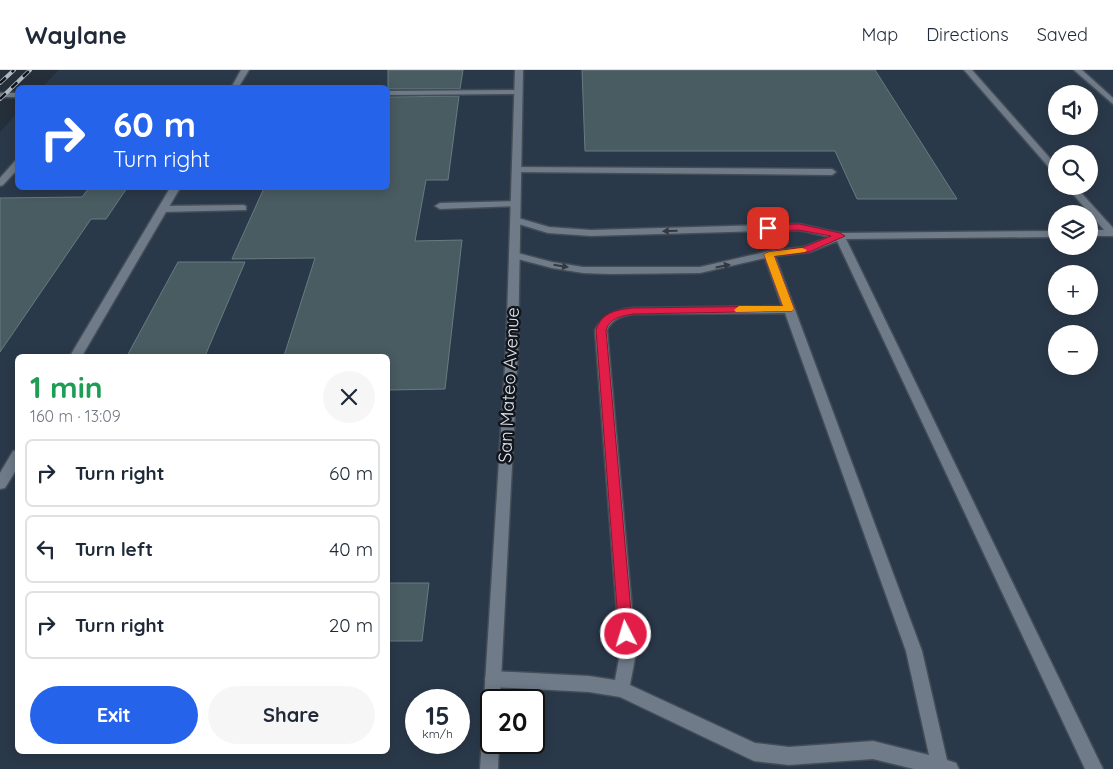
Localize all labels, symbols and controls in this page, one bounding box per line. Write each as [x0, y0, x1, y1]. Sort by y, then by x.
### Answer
text: Waylane [25, 20, 127, 50]
text: Map [861, 23, 898, 46]
text: Directions [926, 23, 1009, 46]
text: Saved [1037, 23, 1088, 46]
map controls [1048, 85, 1098, 375]
button: sound [1048, 85, 1098, 135]
text: 60 m [113, 102, 196, 146]
icon: right [30, 105, 95, 170]
text: Turn right [113, 145, 210, 173]
button: search [1048, 145, 1098, 195]
button: layers [1048, 205, 1098, 255]
pin [747, 207, 789, 249]
icon: arrive [754, 214, 782, 242]
one-way arrow [662, 227, 678, 235]
one-way arrow [716, 261, 732, 269]
one-way arrow [554, 263, 570, 271]
button: + [1048, 265, 1098, 315]
street label: San Mateo Avenue [493, 307, 524, 463]
button: − [1048, 325, 1098, 375]
text: 1 min [30, 368, 103, 406]
button: close [323, 371, 375, 423]
text: 160 m · 13:09 [30, 406, 121, 426]
icon: right [32, 459, 60, 487]
text: Turn right [75, 461, 164, 485]
text: 60 m [329, 461, 373, 485]
icon: left [32, 535, 60, 563]
text: Turn left [75, 537, 153, 561]
text: 40 m [329, 537, 373, 561]
position arrow [599, 607, 651, 659]
icon: right [32, 611, 60, 639]
text: Turn right [75, 613, 164, 637]
text: 20 m [329, 613, 373, 637]
button: Exit [30, 686, 198, 744]
button: Share [208, 686, 375, 744]
speed limit sign: 20 [480, 689, 545, 754]
text: 15 [425, 700, 450, 731]
text: km/h [422, 726, 453, 741]

